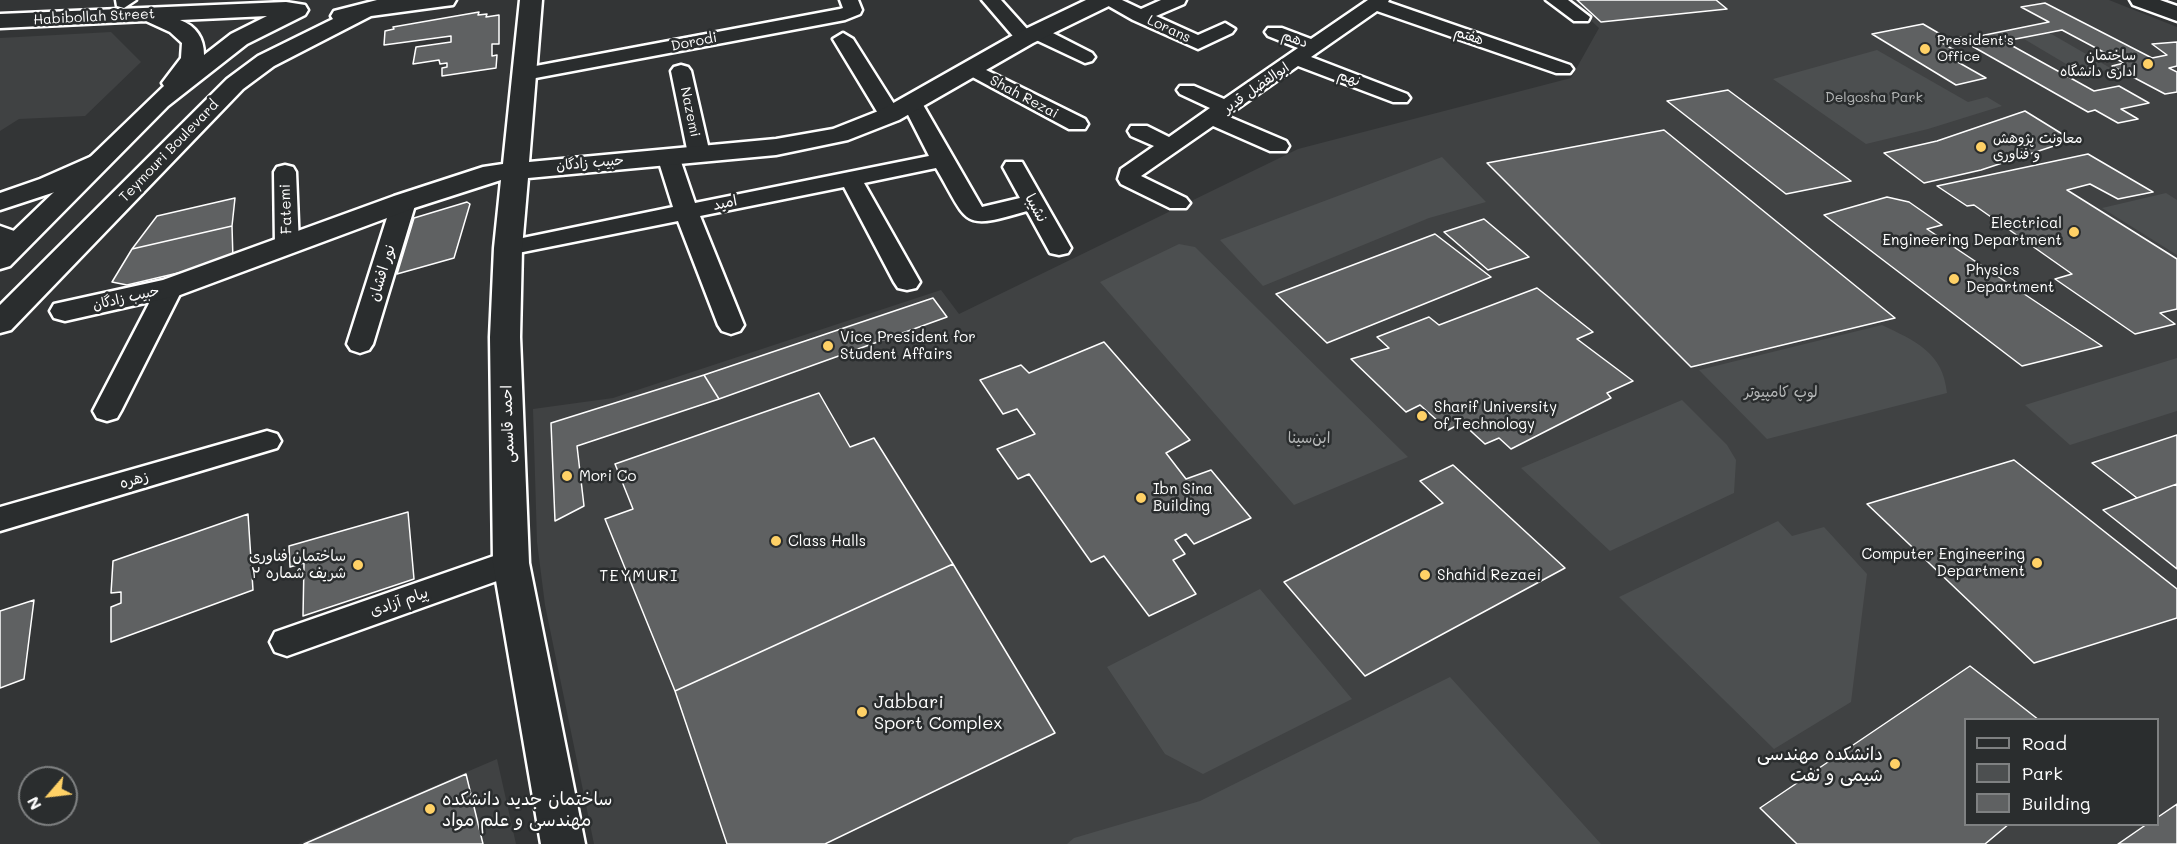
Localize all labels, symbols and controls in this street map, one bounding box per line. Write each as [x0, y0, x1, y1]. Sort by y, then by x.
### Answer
street label: Habibollah Street [33, 5, 155, 29]
street label: Lorans [1145, 12, 1193, 46]
street label: هفتم [1452, 23, 1486, 49]
street label: دهم [1280, 27, 1310, 51]
street label: Dorodi [670, 29, 718, 55]
place label: President's Office [1937, 33, 2014, 66]
marker: President's Office [1918, 42, 1932, 56]
place label: ساختمان اداری دانشگاه [2060, 48, 2136, 80]
marker: ساختمان اداری دانشگاه [2141, 57, 2155, 71]
street label: ابوالفضل قدیر [1220, 59, 1292, 117]
street label: نهم [1335, 66, 1363, 90]
street label: Shah Rezai [987, 72, 1061, 122]
street label: Nazemi [676, 85, 704, 139]
park label: Delgosha Park [1825, 90, 1923, 106]
street label: Teymouri Boulevard [116, 96, 222, 206]
place label: معاونت پژوهش و فناوری [1993, 131, 2082, 164]
marker: معاونت پژوهش و فناوری [1974, 140, 1988, 154]
street label: حبیب زادگان [555, 152, 625, 174]
street label: Fatemi [276, 184, 296, 234]
street label: نشیبا [1021, 191, 1051, 225]
street label: امید [711, 192, 739, 214]
place label: Electrical Engineering Department [1883, 214, 2062, 249]
marker: Electrical Engineering Department [2067, 225, 2081, 239]
street label: نور افشان [365, 243, 399, 303]
place label: Physics Department [1966, 261, 2054, 296]
marker: Physics Department [1947, 272, 1961, 286]
street label: حبیب زادگان [91, 282, 161, 314]
place label: Vice President for Student Affairs [840, 328, 976, 363]
marker: Vice President for Student Affairs [821, 339, 835, 353]
park label: لوپ کامپیوتر [1744, 383, 1818, 401]
street label: احمد قاسمی [498, 385, 518, 463]
place label: Sharif University of Technology [1434, 398, 1557, 433]
marker: Sharif University of Technology [1415, 409, 1429, 423]
park label: ابن‌سینا [1288, 429, 1330, 447]
street label: زهره [117, 467, 151, 493]
place label: Mori Co [579, 467, 636, 485]
marker: Mori Co [560, 469, 574, 483]
place label: Ibn Sina Building [1153, 480, 1213, 515]
marker: Ibn Sina Building [1134, 491, 1148, 505]
place label: Class Halls [788, 532, 866, 550]
marker: Class Halls [769, 534, 783, 548]
place label: Computer Engineering Department [1862, 545, 2025, 580]
place label: ساختمان فناوری شریف شماره ۲ [249, 547, 346, 582]
marker: Computer Engineering Department [2030, 556, 2044, 570]
marker: ساختمان فناوری شریف شماره ۲ [351, 558, 365, 572]
district label: TEYMURI [599, 566, 679, 586]
place label: Shahid Rezaei [1437, 566, 1541, 584]
marker: Shahid Rezaei [1418, 568, 1432, 582]
street label: پیام آزادی [368, 584, 430, 620]
place label: Jabbari Sport Complex [874, 691, 1002, 734]
marker: Jabbari Sport Complex [855, 705, 869, 719]
legend [1964, 718, 2159, 826]
text: Road [2022, 731, 2067, 755]
place label: دانشکده مهندسی شیمی و نفت [1757, 743, 1883, 786]
marker: دانشکده مهندسی شیمی و نفت [1888, 757, 1902, 771]
text: Park [2022, 761, 2063, 785]
north arrow [18, 766, 78, 826]
place label: ساختمان جدید دانشکده مهندسی و علم مواد [442, 788, 612, 830]
text: Building [2022, 791, 2090, 815]
text: N [21, 793, 46, 814]
marker: ساختمان جدید دانشکده مهندسی و علم مواد [423, 802, 437, 816]

